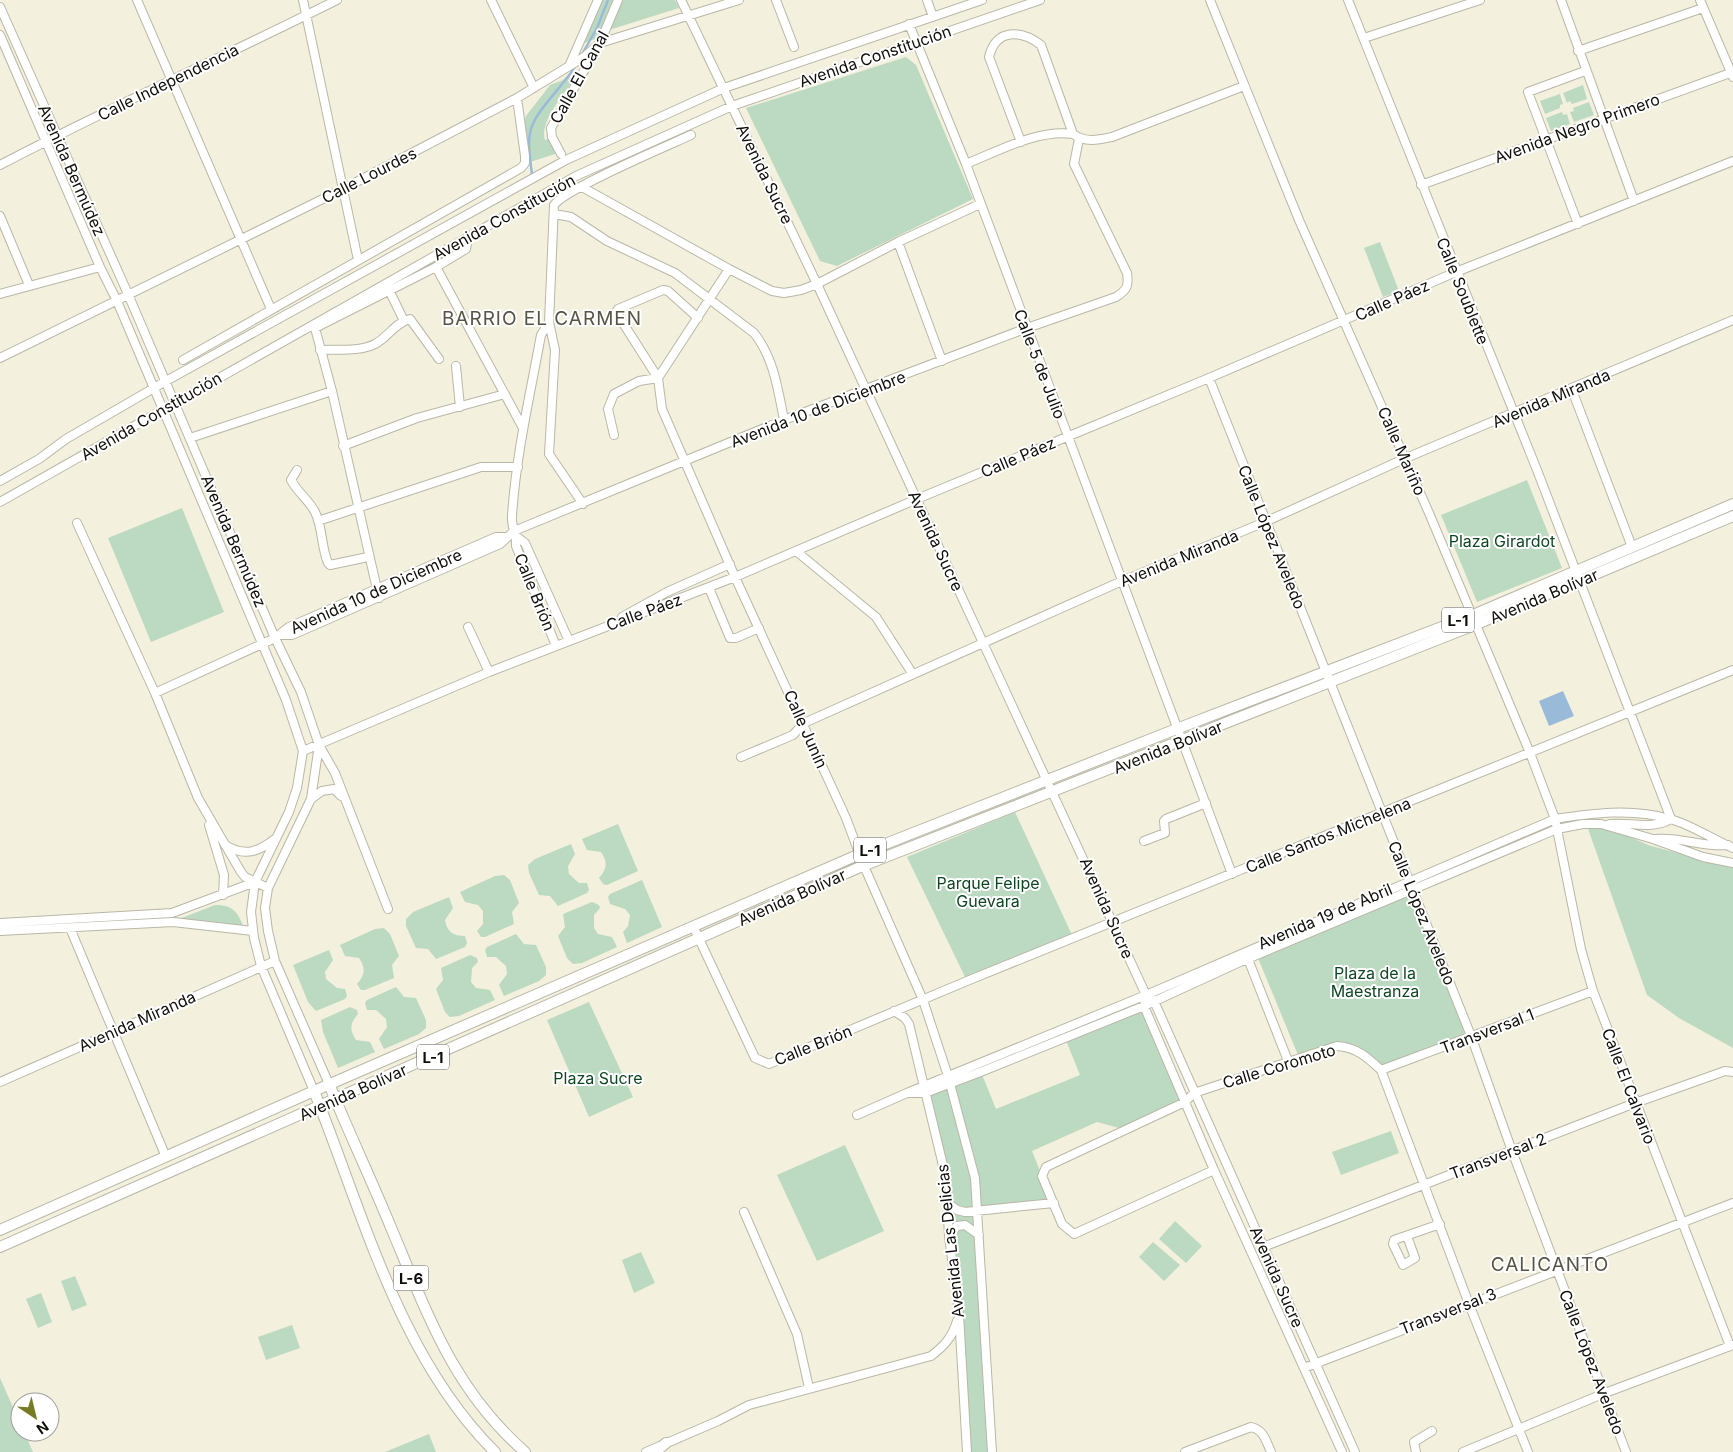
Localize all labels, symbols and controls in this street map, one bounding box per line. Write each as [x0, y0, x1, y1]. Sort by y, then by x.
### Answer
street label: Avenida Constitución [796, 21, 954, 91]
street label: Calle El Canal [545, 27, 613, 127]
street label: Calle Independencia [94, 39, 242, 125]
street label: Avenida Negro Primero [1492, 89, 1662, 167]
street label: Avenida Bermúdez [34, 101, 110, 239]
street label: Avenida Sucre [732, 121, 798, 227]
street label: Calle Lourdes [318, 143, 420, 207]
street label: Avenida Constitución [429, 170, 579, 264]
street label: Calle Soublette [1432, 234, 1494, 348]
street label: Calle Páez [1352, 275, 1432, 325]
street label: Calle 5 de Julio [1010, 306, 1070, 422]
district label: BARRIO EL CARMEN [442, 307, 642, 330]
street label: Avenida Miranda [1489, 364, 1613, 432]
street label: Avenida 10 de Diciembre [728, 366, 908, 452]
street label: Avenida Constitución [77, 367, 225, 465]
street label: Calle Mariño [1374, 404, 1430, 498]
street label: Calle Páez [978, 432, 1058, 482]
street label: Calle López Aveledo [1234, 462, 1310, 612]
street label: Avenida Bermúdez [197, 472, 271, 610]
street label: Avenida Sucre [904, 488, 968, 594]
street label: Avenida Miranda [1117, 525, 1241, 591]
park label: Plaza Girardot [1449, 531, 1555, 551]
street label: Avenida 10 de Diciembre [287, 544, 465, 638]
street label: Calle Brión [510, 550, 560, 634]
street label: Avenida Bolívar [1487, 564, 1601, 628]
street label: Calle Páez [603, 589, 685, 635]
road number: L-1 [1442, 608, 1474, 632]
street label: Calle Junín [780, 687, 832, 771]
street label: Avenida Bolívar [1110, 716, 1226, 778]
street label: Calle Santos Michelena [1242, 793, 1414, 877]
road number: L-1 [854, 838, 886, 862]
street label: Calle López Aveledo [1384, 838, 1460, 988]
street label: Avenida Sucre [1076, 854, 1138, 962]
street label: Avenida Bolívar [735, 864, 849, 930]
park label: Parque Felipe Guevara [936, 873, 1040, 911]
street label: Avenida 19 de Abril [1255, 879, 1395, 953]
park label: Plaza de la Maestranza [1331, 963, 1419, 1001]
street label: Avenida Miranda [75, 986, 199, 1056]
street label: Transversal 1 [1437, 1004, 1537, 1058]
street label: Calle Brión [771, 1020, 855, 1070]
street label: Calle El Calvario [1598, 1025, 1660, 1147]
street label: Calle Coromoto [1220, 1039, 1338, 1093]
road number: L-1 [417, 1044, 449, 1070]
street label: Avenida Bolívar [296, 1059, 410, 1125]
park label: Plaza Sucre [553, 1068, 643, 1088]
street label: Transversal 2 [1447, 1128, 1549, 1184]
street label: Avenida Las Delicias [932, 1163, 968, 1319]
street label: Avenida Sucre [1246, 1223, 1308, 1331]
district label: CALICANTO [1491, 1253, 1609, 1276]
road number: L-6 [394, 1266, 428, 1290]
street label: Transversal 3 [1397, 1283, 1499, 1339]
street label: Calle López Aveledo [1555, 1287, 1629, 1437]
north arrow [10, 1392, 60, 1442]
text: N [33, 1418, 52, 1438]

